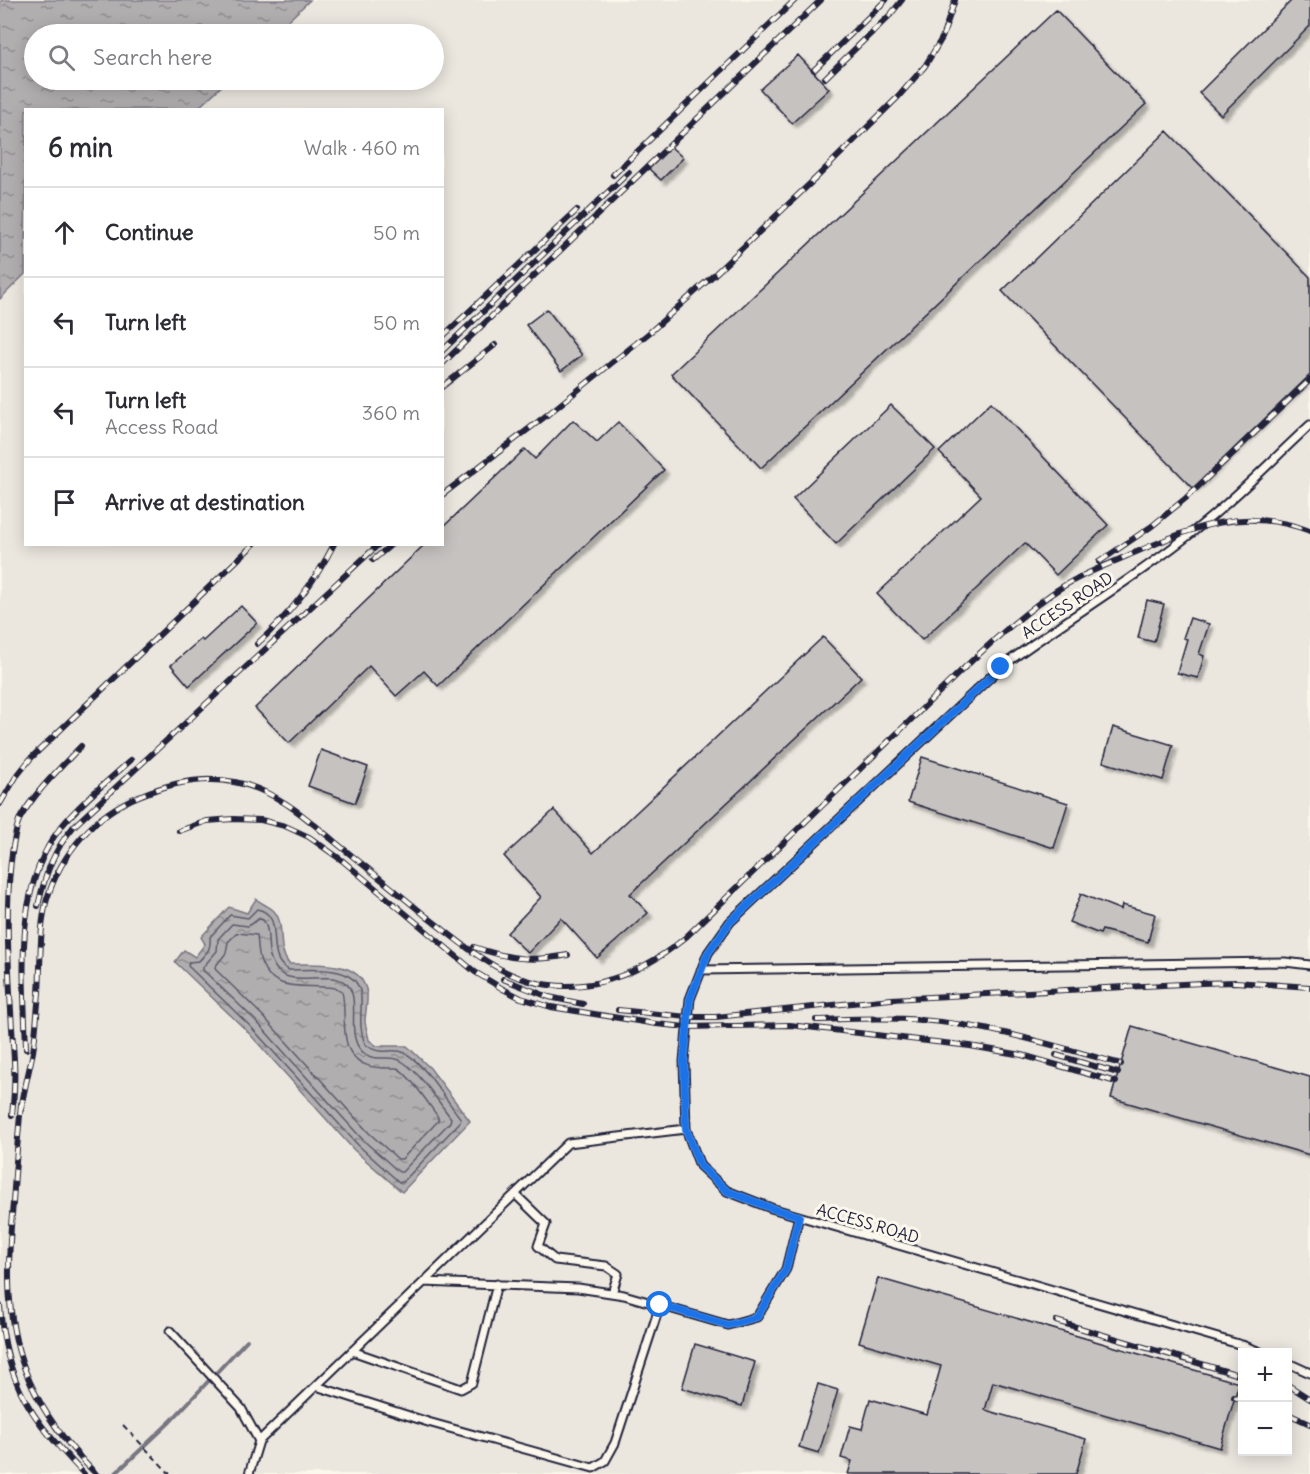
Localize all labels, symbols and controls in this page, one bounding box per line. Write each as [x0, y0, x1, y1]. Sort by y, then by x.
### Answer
search box [24, 24, 444, 90]
icon: search [45, 41, 78, 74]
text: Search here [93, 43, 212, 71]
text: 6 min [48, 131, 113, 164]
text: Walk · 460 m [304, 135, 420, 160]
icon: ahead [48, 216, 81, 249]
text: Continue [105, 218, 194, 246]
text: 50 m [373, 220, 420, 245]
icon: left [48, 306, 81, 339]
text: Turn left [105, 308, 186, 336]
text: 50 m [373, 310, 420, 335]
text: Turn left [105, 386, 186, 414]
icon: left [48, 396, 81, 429]
text: 360 m [362, 400, 420, 425]
text: Access Road [105, 414, 218, 439]
icon: arrive [48, 486, 81, 519]
text: Arrive at destination [105, 488, 305, 516]
street label: ACCESS ROAD [1018, 567, 1116, 643]
route end [987, 653, 1013, 679]
street label: ACCESS ROAD [814, 1199, 922, 1247]
route start [646, 1291, 672, 1317]
map controls [1238, 1348, 1292, 1456]
button: + [1238, 1348, 1292, 1402]
button: − [1238, 1402, 1292, 1456]

